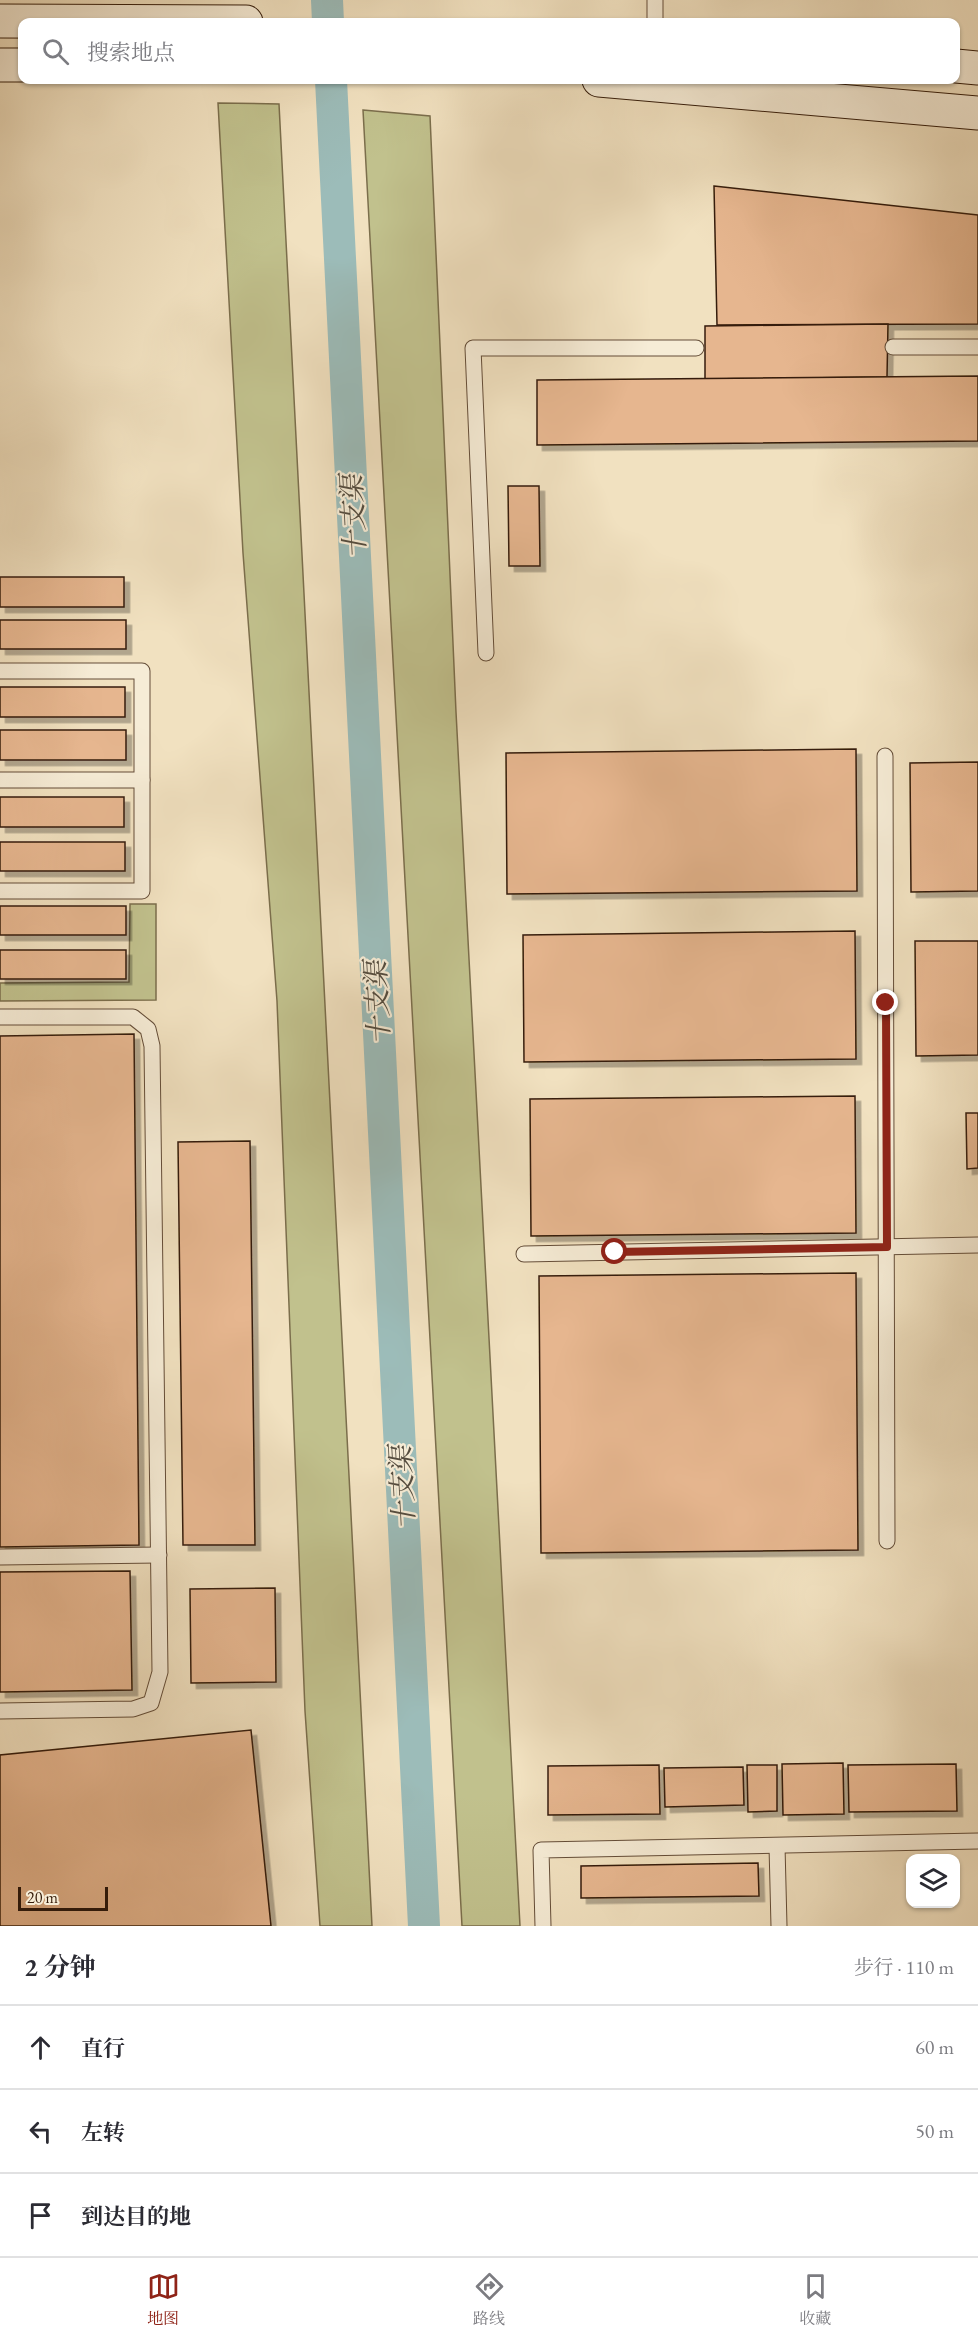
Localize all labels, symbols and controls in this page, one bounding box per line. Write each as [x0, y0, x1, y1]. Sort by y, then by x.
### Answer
search box [18, 18, 960, 84]
icon: search [39, 35, 72, 68]
text: 搜索地点 [87, 38, 175, 67]
water label: 十支渠 [333, 470, 373, 560]
water label: 十支渠 [357, 956, 397, 1046]
route end [872, 989, 898, 1015]
route start [601, 1238, 627, 1264]
water label: 十支渠 [382, 1441, 422, 1531]
map controls [906, 1854, 960, 1908]
button: layers [906, 1854, 960, 1908]
scale bar [18, 1884, 108, 1912]
text: 20 m [27, 1887, 58, 1908]
text: 2 分钟 [24, 1950, 96, 1984]
text: 步行 · 110 m [854, 1954, 954, 1980]
icon: ahead [24, 2031, 57, 2064]
text: 直行 [81, 2034, 125, 2063]
text: 60 m [915, 2034, 954, 2060]
icon: left [24, 2115, 57, 2148]
text: 左转 [81, 2118, 125, 2147]
text: 50 m [915, 2118, 954, 2144]
icon: arrive [24, 2199, 57, 2232]
text: 到达目的地 [81, 2202, 191, 2231]
tab: 地图 [147, 2270, 180, 2329]
tab: 路线 [473, 2270, 506, 2329]
tab: 收藏 [799, 2270, 832, 2329]

